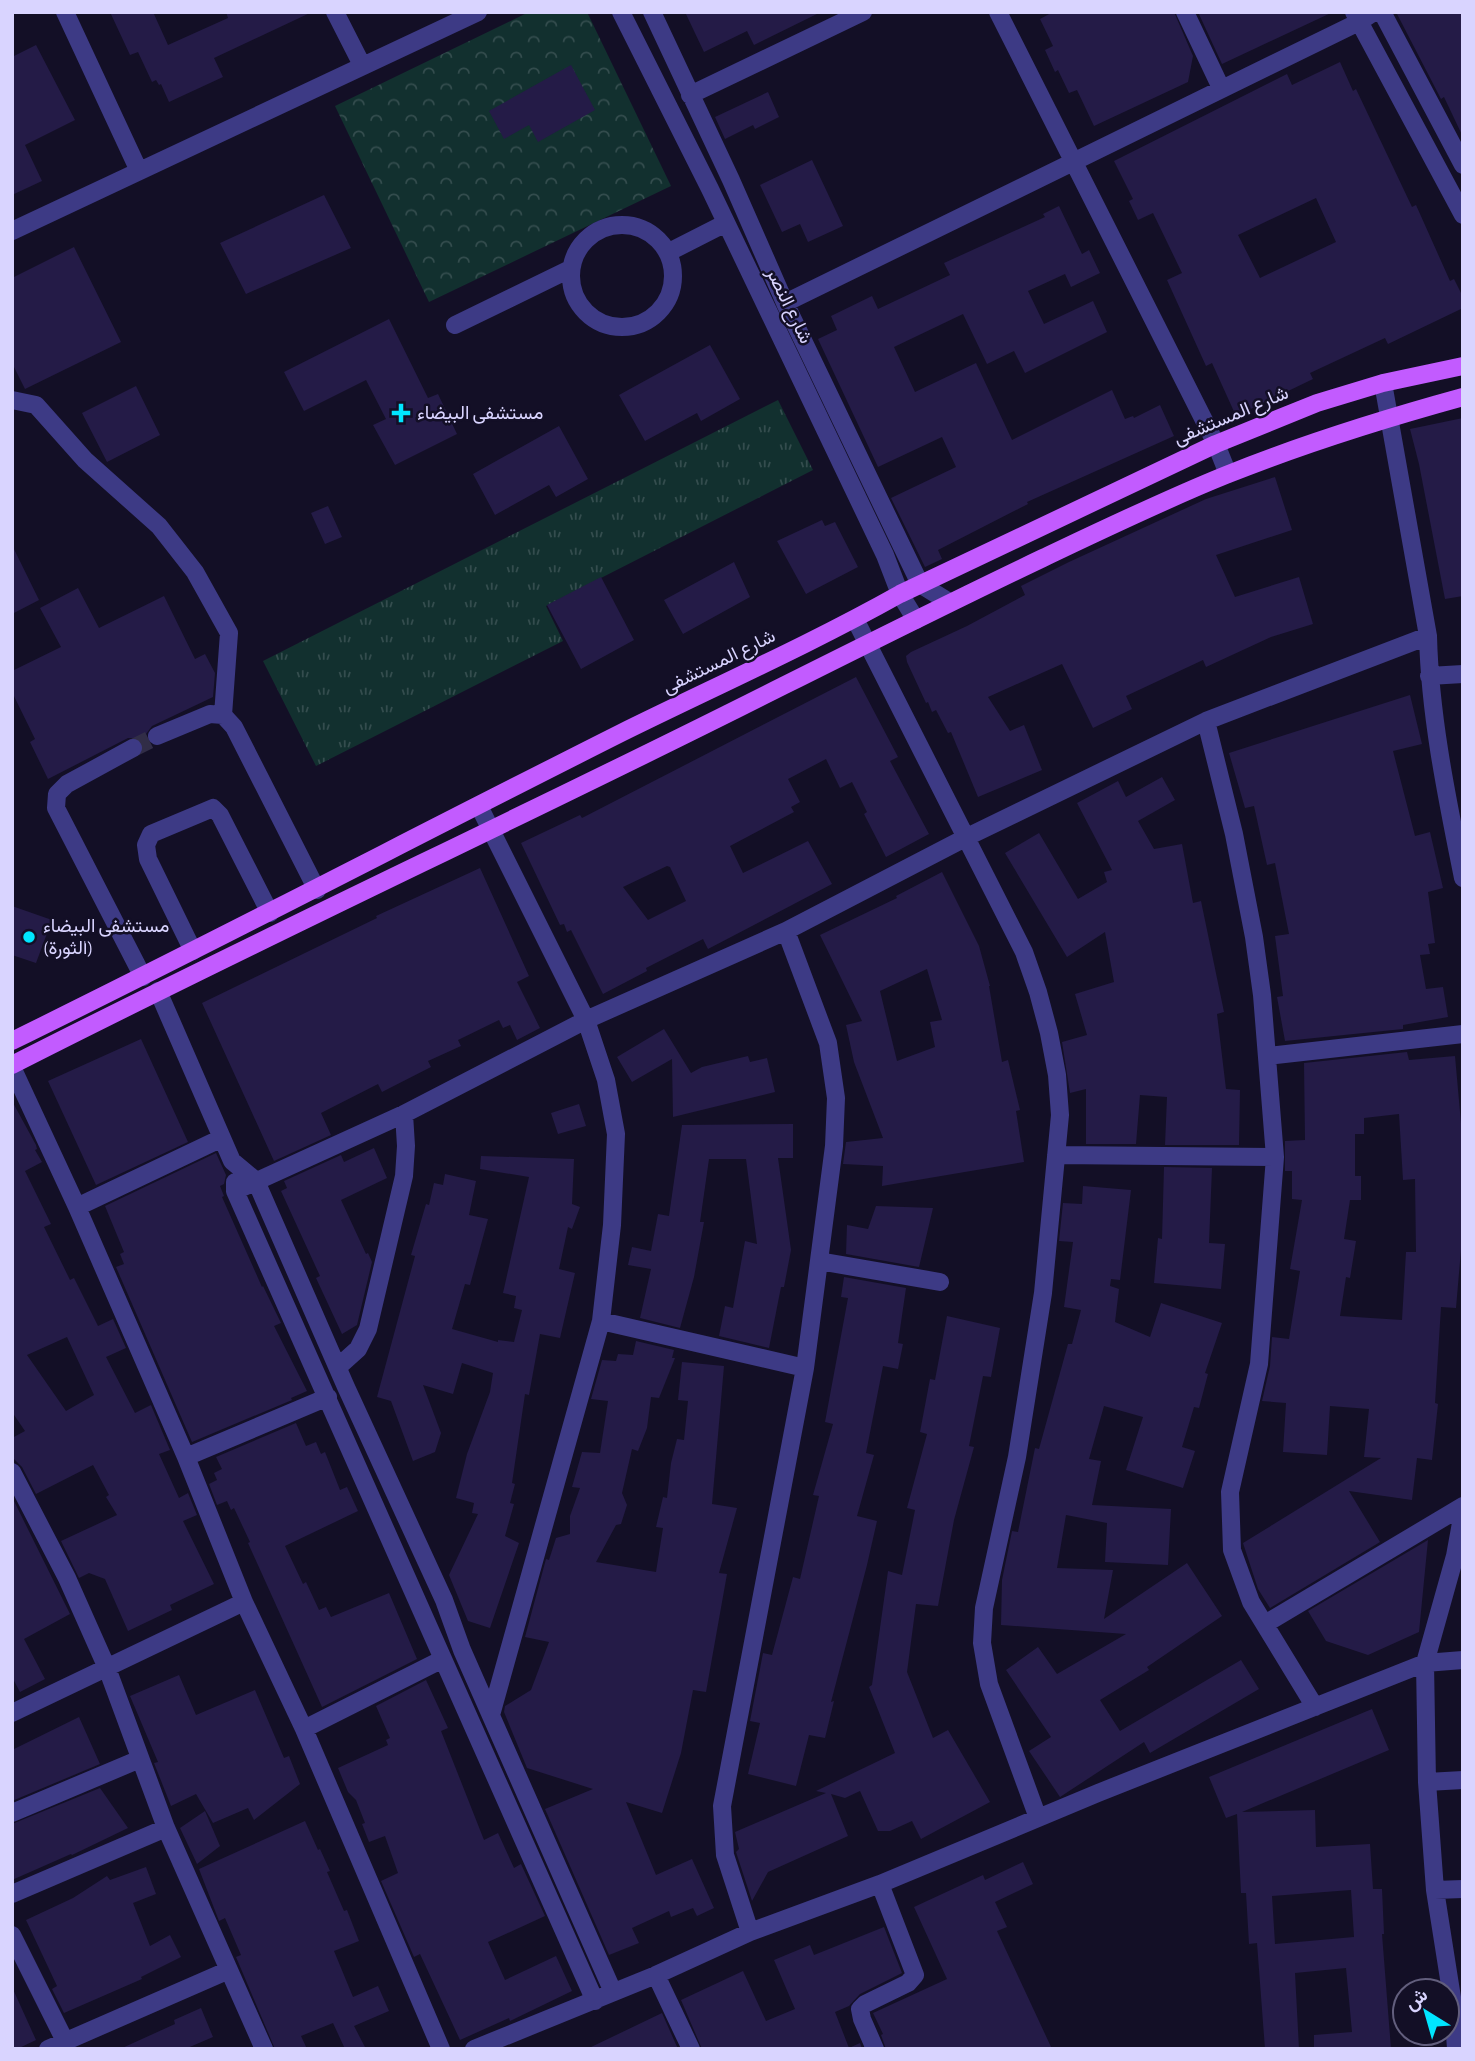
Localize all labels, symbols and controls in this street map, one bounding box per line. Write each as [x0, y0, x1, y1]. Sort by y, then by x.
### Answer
street label: شارع النصر [760, 264, 815, 348]
street label: شارع المستشفى [1171, 383, 1292, 451]
marker: مستشفى البيضاء [391, 403, 411, 423]
place label: مستشفى البيضاء [417, 404, 543, 424]
street label: شارع المستشفى [660, 627, 779, 699]
place label: مستشفى البيضاء (الثورة) [43, 917, 169, 959]
marker: مستشفى البيضاء (الثورة) [21, 929, 37, 945]
north arrow [1391, 1977, 1461, 2047]
text: ش [1402, 1985, 1432, 2015]

